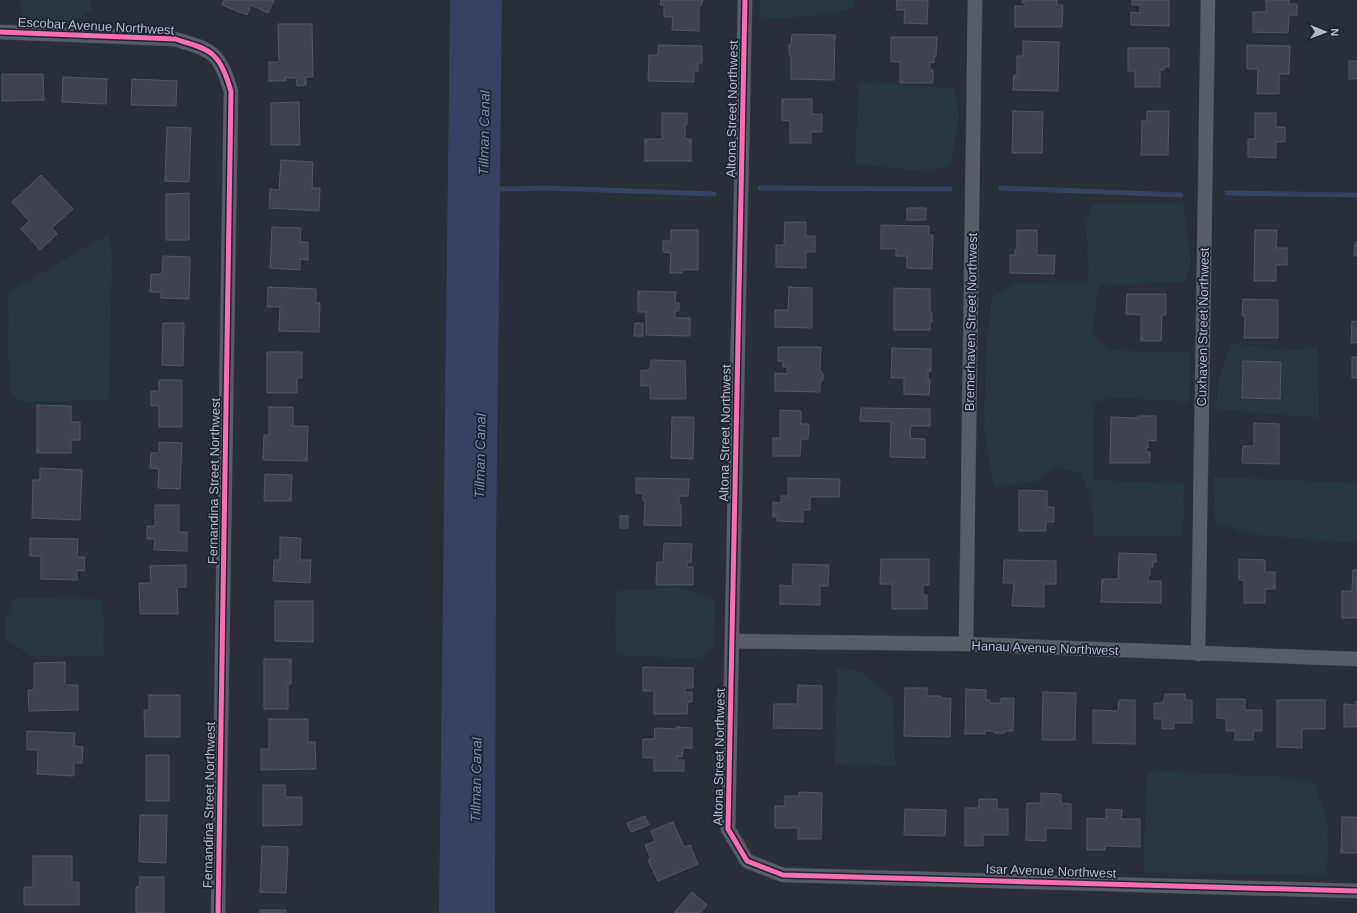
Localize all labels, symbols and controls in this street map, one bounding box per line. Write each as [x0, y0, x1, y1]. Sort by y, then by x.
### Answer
north arrow [1305, 12, 1345, 52]
street label: Escobar Avenue Northwest [17, 14, 175, 38]
text: N [1329, 28, 1341, 36]
street label: Altona Street Northwest [723, 40, 741, 178]
water label: Tillman Canal [475, 89, 493, 176]
street label: Bremerhaven Street Northwest [962, 232, 980, 411]
street label: Cuxhaven Street Northwest [1194, 247, 1212, 407]
street label: Altona Street Northwest [716, 364, 734, 502]
street label: Fernandina Street Northwest [205, 397, 223, 564]
water label: Tillman Canal [471, 412, 489, 499]
street label: Hanau Avenue Northwest [971, 638, 1119, 658]
street label: Altona Street Northwest [710, 688, 728, 826]
street label: Fernandina Street Northwest [200, 721, 218, 888]
water label: Tillman Canal [467, 736, 485, 823]
street label: Isar Avenue Northwest [985, 861, 1117, 881]

